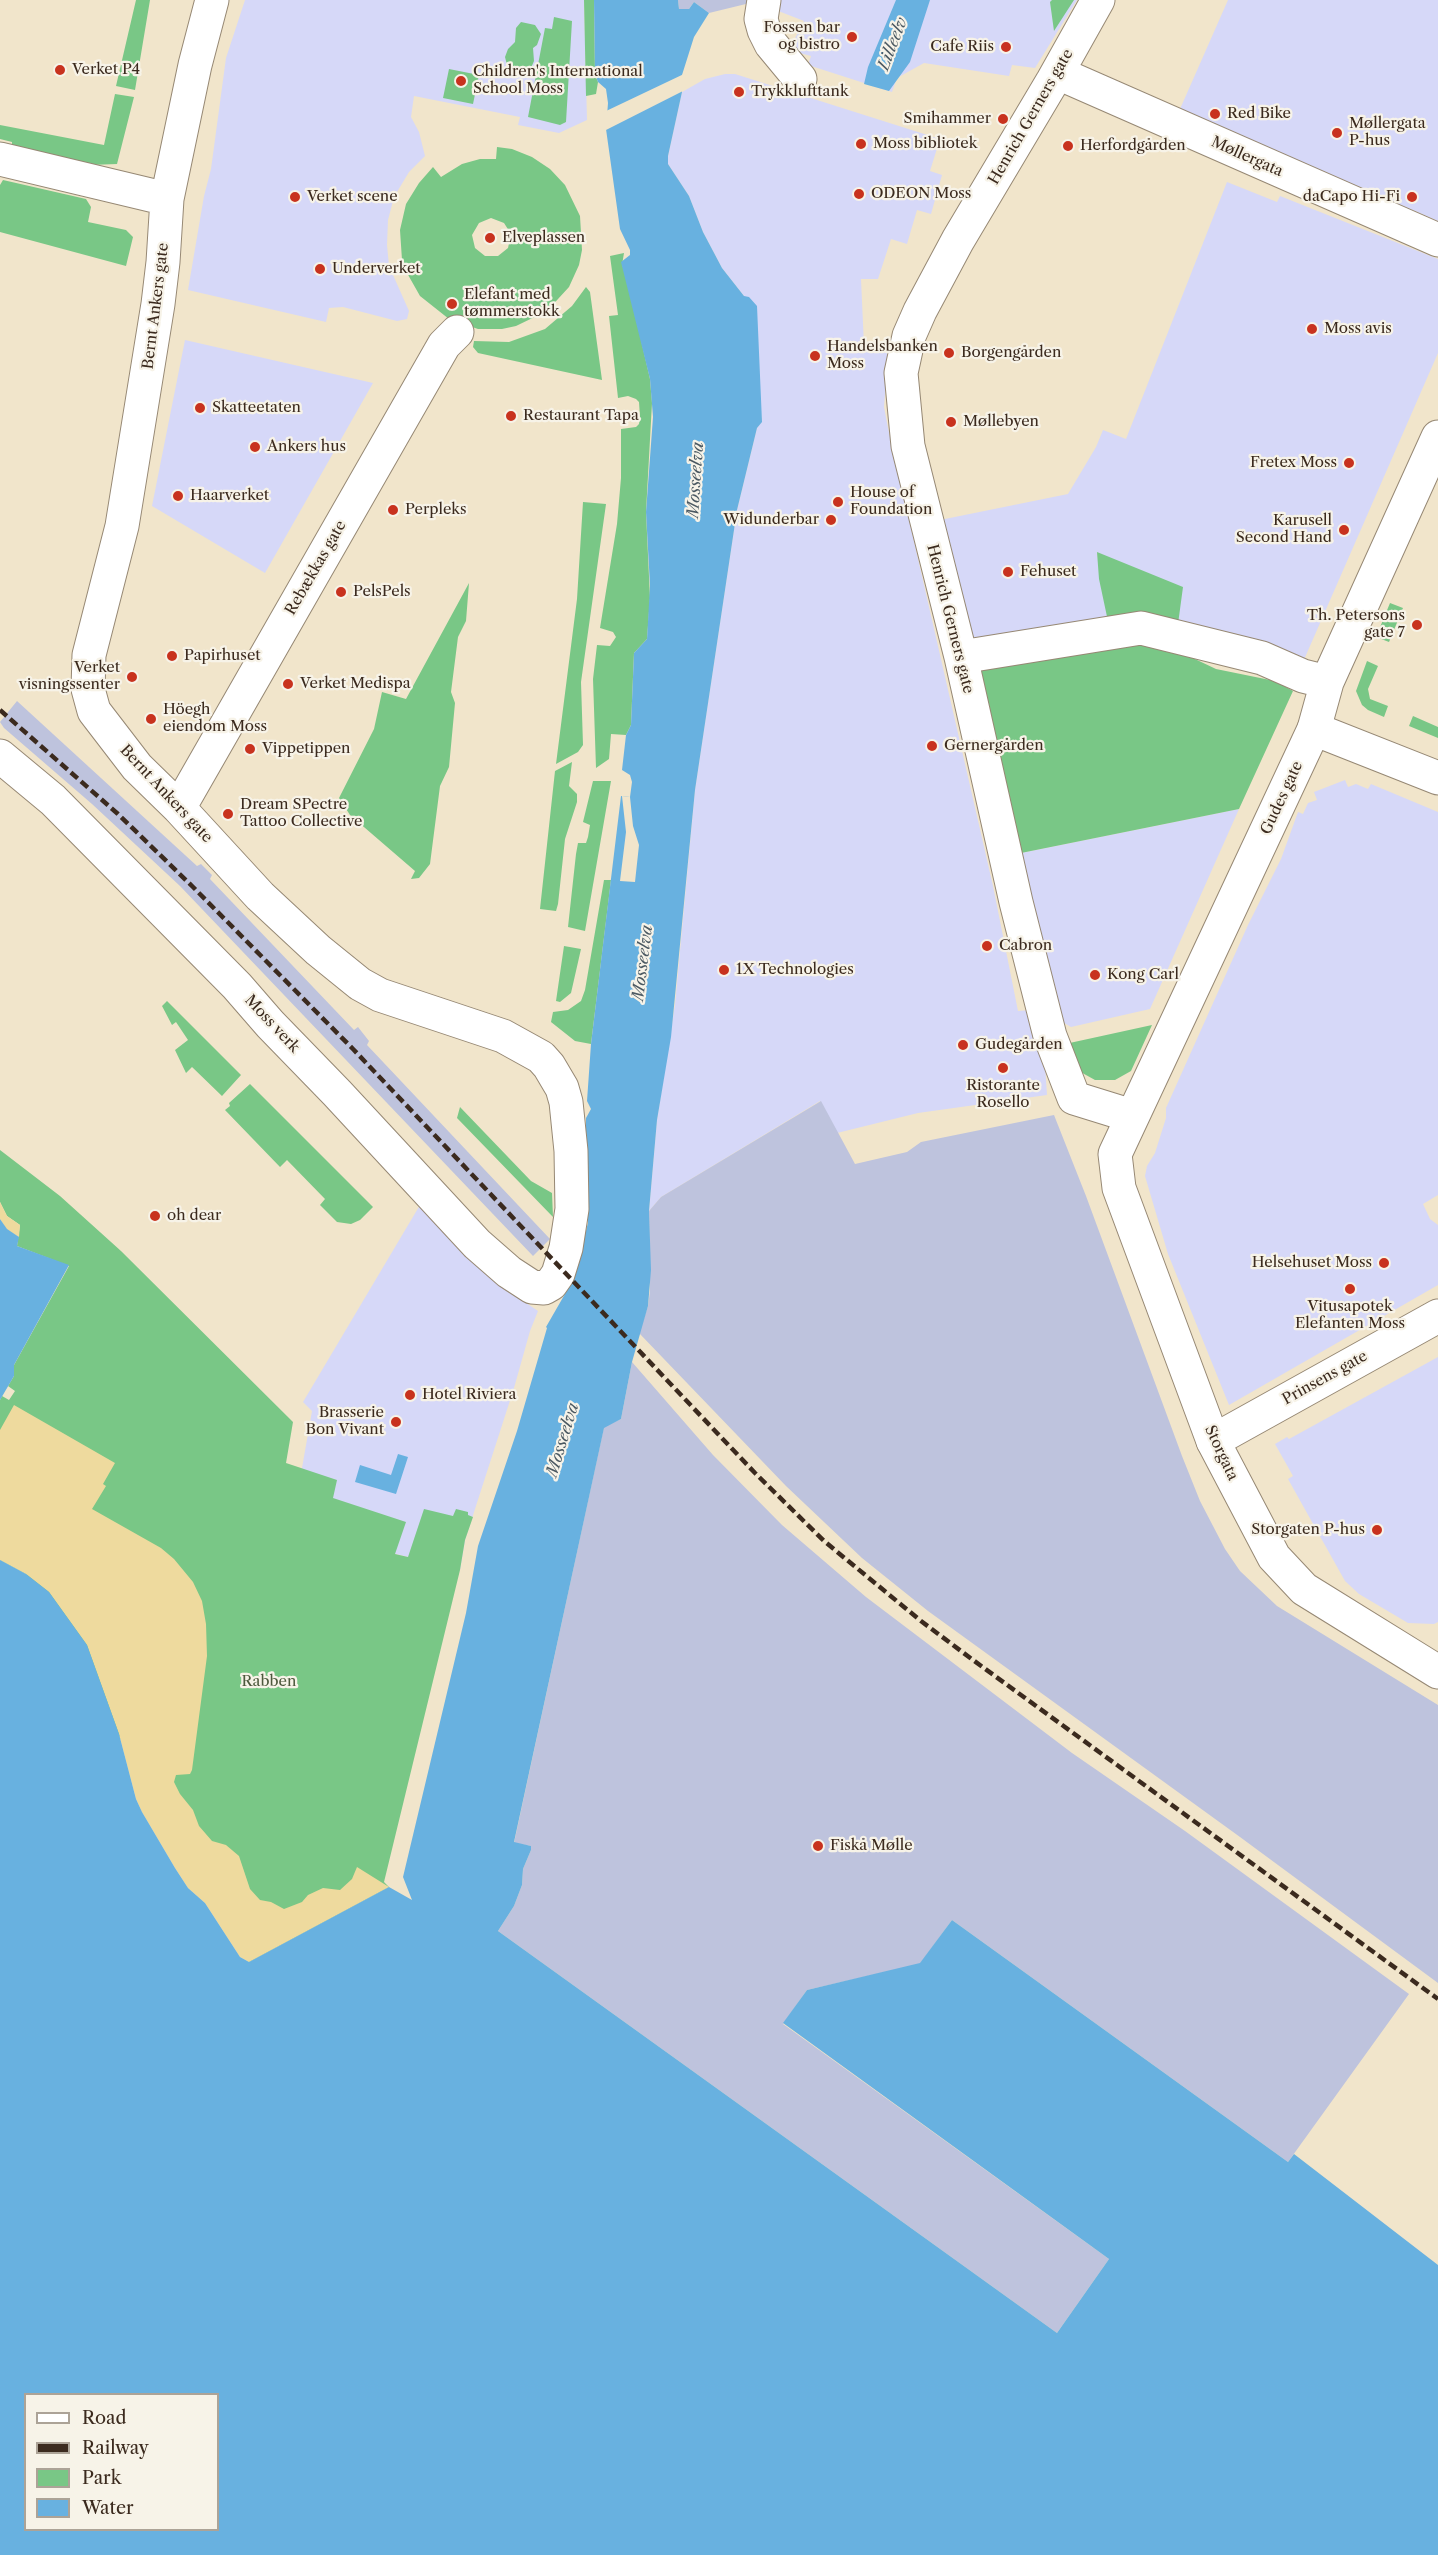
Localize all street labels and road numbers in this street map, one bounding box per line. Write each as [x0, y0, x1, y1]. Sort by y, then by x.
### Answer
street label: Henrich Gerners gate [985, 46, 1077, 188]
street label: Møllergata [1208, 133, 1286, 181]
street label: Bernt Ankers gate [139, 242, 173, 370]
street label: Rebækkas gate [282, 518, 350, 618]
street label: Henrich Gerners gate [923, 542, 977, 696]
street label: Bernt Ankers gate [116, 741, 216, 847]
street label: Gudes gate [1257, 758, 1307, 838]
street label: Moss verk [241, 991, 303, 1057]
street label: Prinsens gate [1279, 1347, 1371, 1409]
street label: Storgata [1200, 1423, 1242, 1483]

